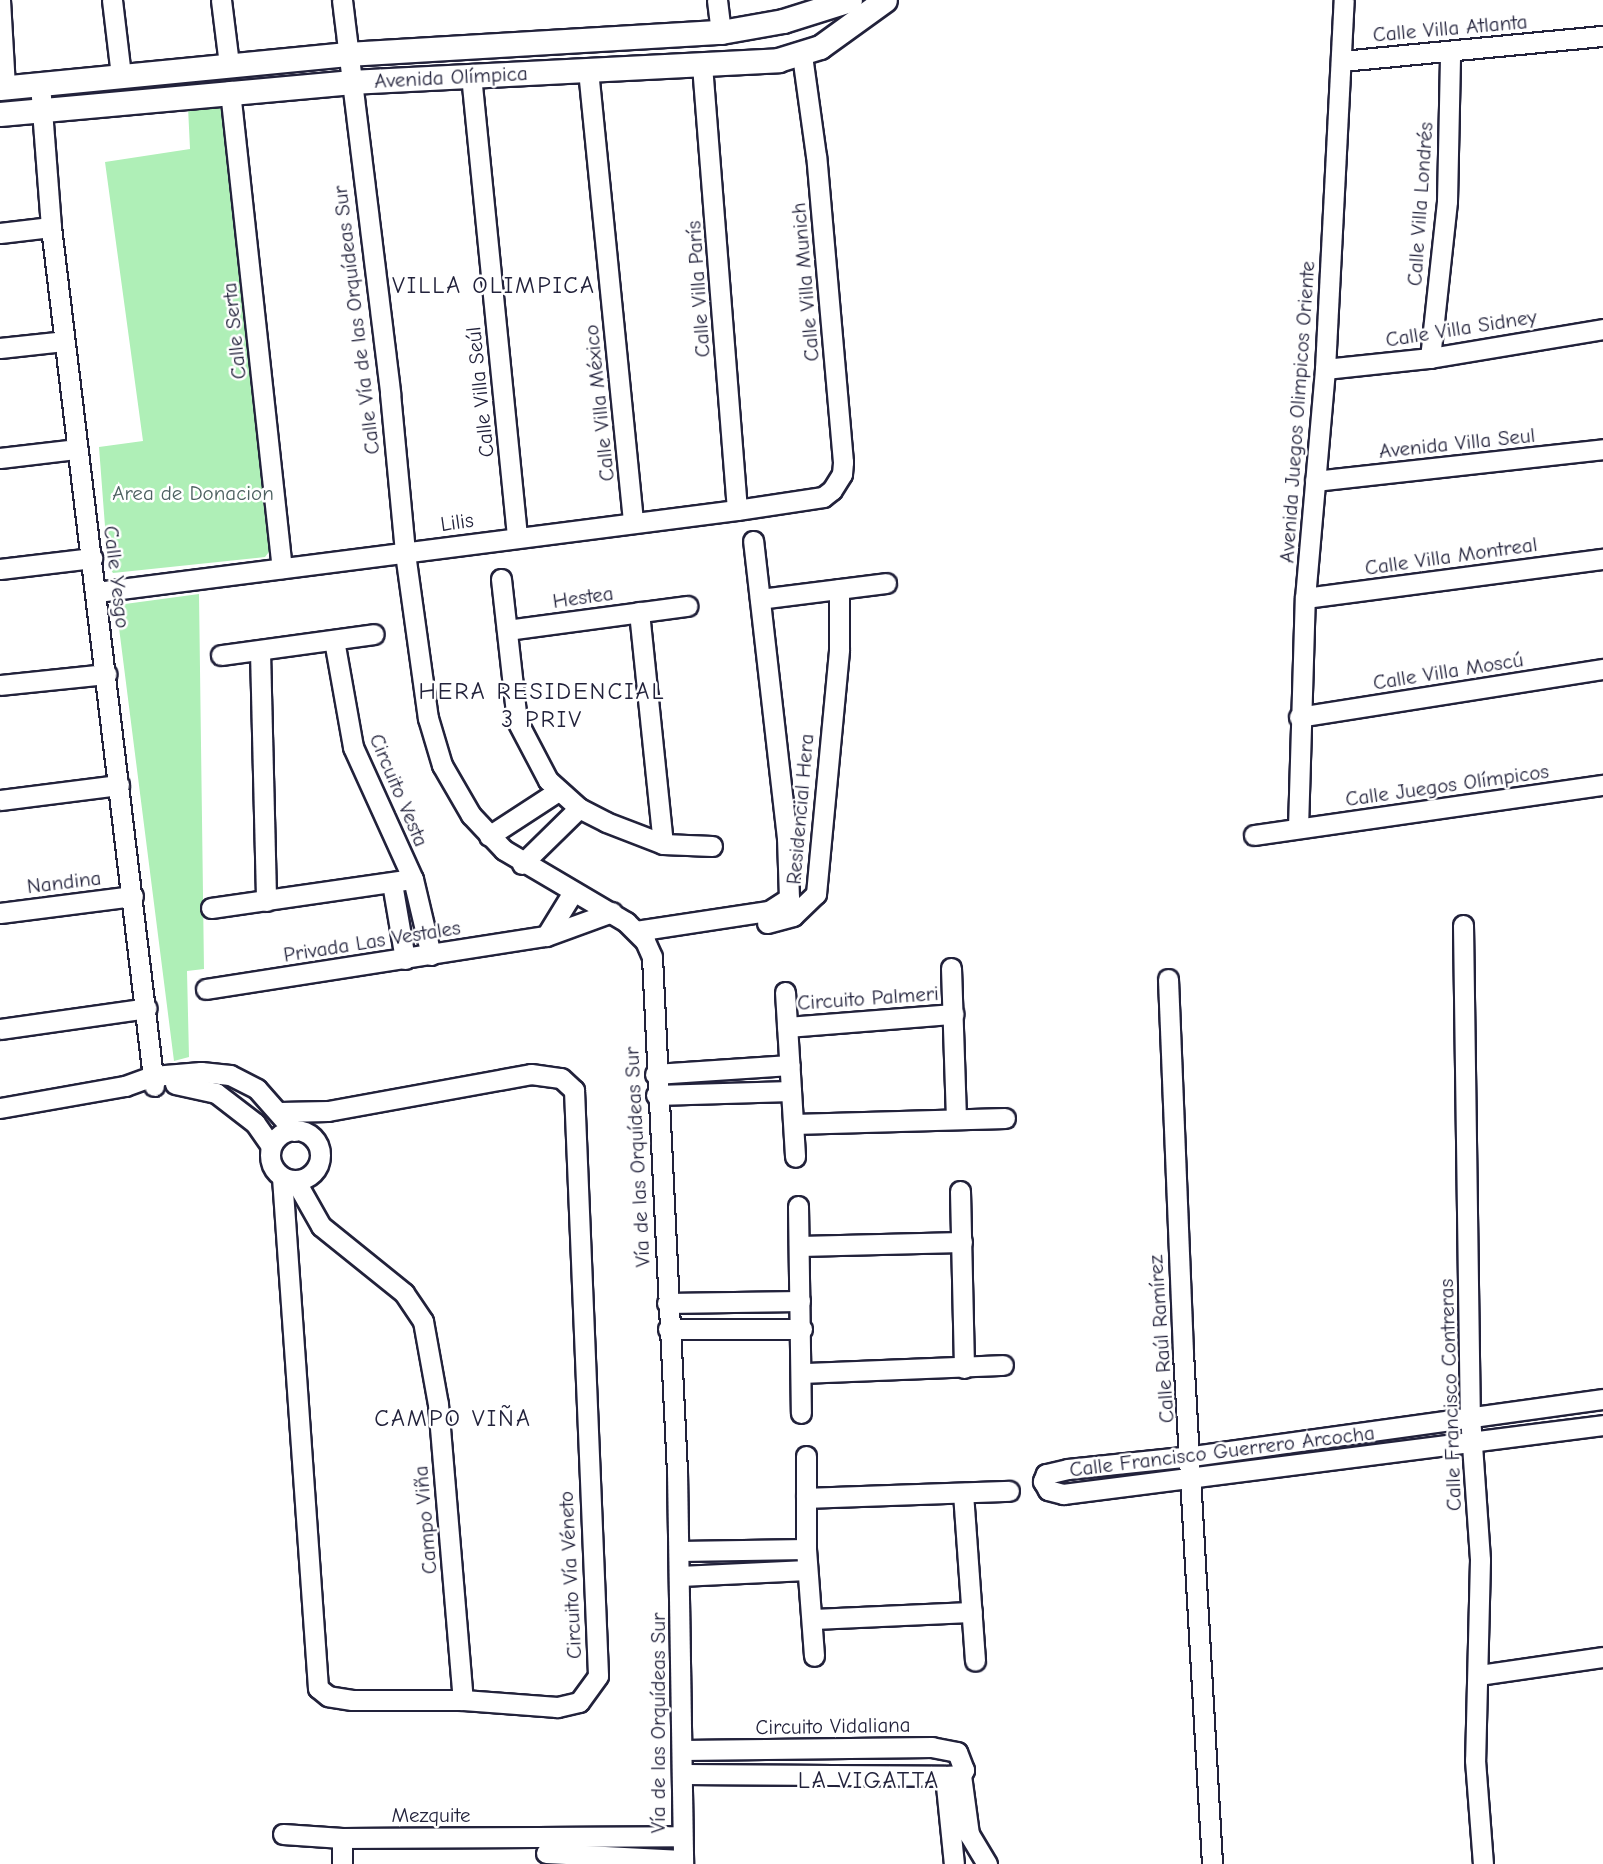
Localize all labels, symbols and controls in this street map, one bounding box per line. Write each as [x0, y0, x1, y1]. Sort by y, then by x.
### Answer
street label: Calle Villa Atlanta [1372, 9, 1528, 47]
street label: Avenida Olímpica [374, 60, 528, 94]
street label: Calle Villa Londrés [1402, 121, 1438, 287]
street label: Calle Vía de las Orquídeas Sur [327, 184, 385, 456]
street label: Calle Villa Munich [785, 201, 825, 363]
street label: Calle Villa París [681, 220, 715, 358]
street label: Avenida Juegos Olimpicos Oriente [1274, 260, 1320, 564]
district label: VILLA OLIMPICA [394, 272, 594, 300]
street label: Calle Serta [216, 281, 252, 381]
street label: Calle Villa Sidney [1384, 304, 1538, 352]
street label: Calle Villa México [578, 323, 620, 483]
street label: Calle Villa Seúl [461, 326, 499, 458]
street label: Avenida Villa Seul [1378, 422, 1536, 464]
park label: Area de Donacion [112, 480, 274, 506]
street label: Lilis [439, 507, 475, 537]
street label: Calle Yesgo [98, 524, 136, 630]
street label: Calle Villa Montreal [1363, 531, 1539, 581]
street label: Hestea [551, 580, 615, 614]
street label: Calle Villa Moscú [1371, 647, 1525, 695]
district label: HERA RESIDENCIAL 3 PRIV [421, 678, 663, 734]
street label: Circuito Vesta [364, 730, 434, 850]
street label: Residencial Hera [781, 733, 819, 885]
street label: Calle Juegos Olímpicos [1344, 758, 1550, 812]
street label: Nandina [25, 865, 103, 899]
street label: Privada Las Vestales [282, 915, 462, 967]
street label: Circuito Palmeri [796, 980, 940, 1016]
street label: Vía de las Orquídeas Sur [619, 1046, 655, 1268]
street label: Calle Raúl Ramírez [1143, 1254, 1179, 1424]
street label: Calle Francisco Contreras [1433, 1278, 1467, 1512]
district label: CAMPO VIÑA [375, 1405, 531, 1433]
street label: Calle Francisco Guerrero Arcocha [1068, 1420, 1376, 1482]
street label: Campo Viña [408, 1465, 442, 1575]
street label: Circuito Vía Véneto [553, 1490, 587, 1660]
street label: Vía de las Orquídeas Sur [645, 1613, 671, 1833]
street label: Circuito Vidaliana [755, 1712, 911, 1740]
district label: LA VIGATTA [799, 1767, 939, 1795]
street label: Mezquite [391, 1802, 471, 1828]

